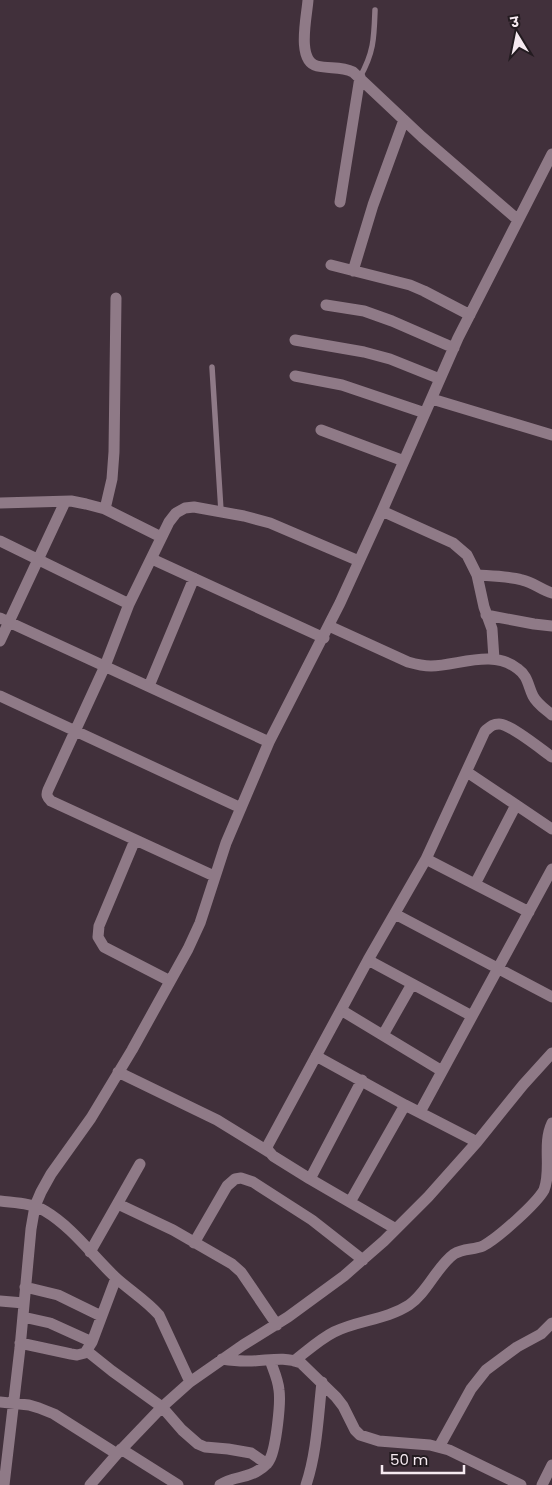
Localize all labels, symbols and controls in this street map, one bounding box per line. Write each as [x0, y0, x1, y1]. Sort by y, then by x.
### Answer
north arrow [492, 10, 542, 60]
text: उ [508, 11, 521, 33]
scale bar [382, 1442, 464, 1474]
text: 50 m [390, 1449, 428, 1470]

